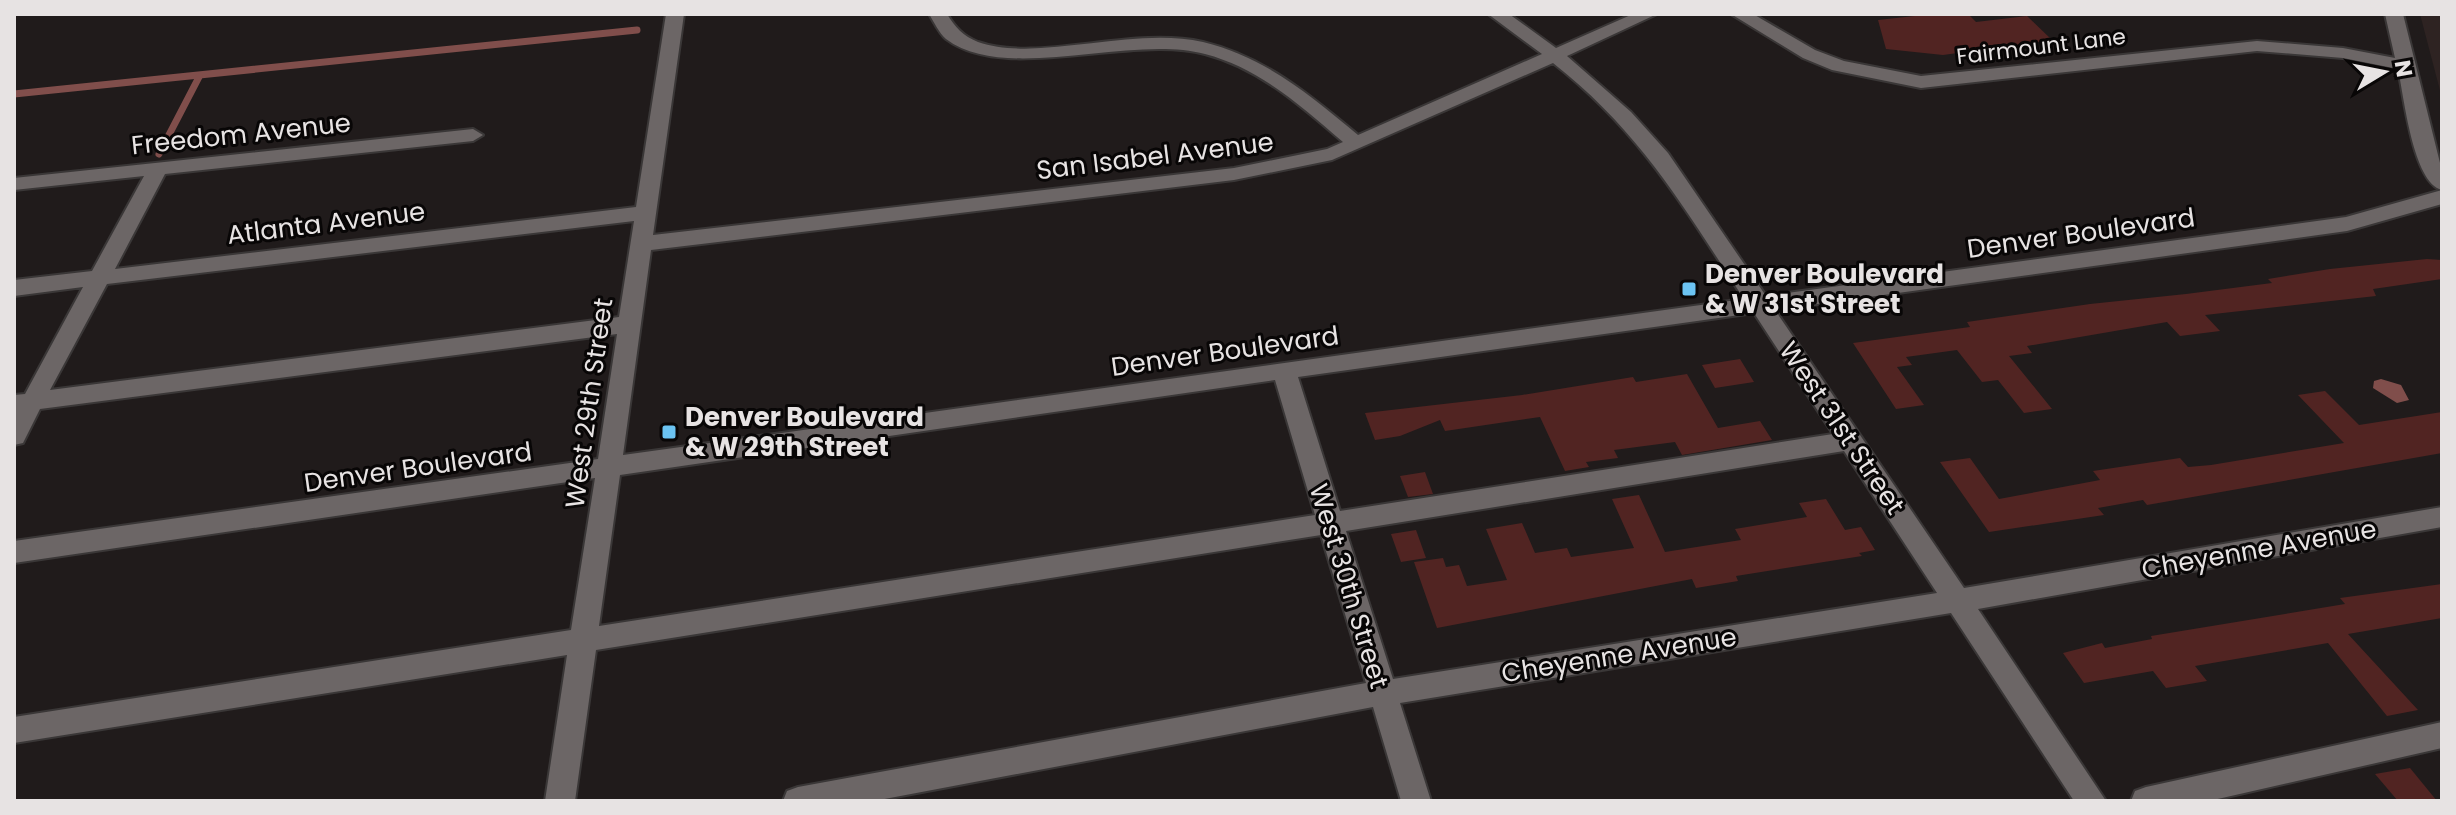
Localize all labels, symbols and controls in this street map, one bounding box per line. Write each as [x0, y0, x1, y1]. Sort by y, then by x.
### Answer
street label: Fairmount Lane [1955, 21, 2128, 72]
north arrow [2344, 32, 2424, 112]
text: N [2387, 58, 2420, 79]
street label: Freedom Avenue [129, 105, 353, 163]
street label: San Isabel Avenue [1034, 124, 1276, 188]
street label: Atlanta Avenue [225, 193, 427, 253]
street label: Denver Boulevard [1965, 199, 2197, 267]
place label: Denver Boulevard & W 31st Street [1705, 256, 1944, 322]
marker: Denver Boulevard & W 31st Street [1680, 280, 1698, 298]
street label: West 29th Street [556, 296, 622, 510]
street label: Denver Boulevard [1109, 317, 1341, 385]
street label: West 31st Street [1771, 335, 1913, 521]
place label: Denver Boulevard & W 29th Street [685, 399, 924, 465]
marker: Denver Boulevard & W 29th Street [660, 423, 678, 441]
street label: Denver Boulevard [302, 433, 534, 501]
street label: West 30th Street [1301, 479, 1397, 693]
street label: Cheyenne Avenue [2139, 511, 2379, 587]
street label: Cheyenne Avenue [1499, 619, 1739, 691]

